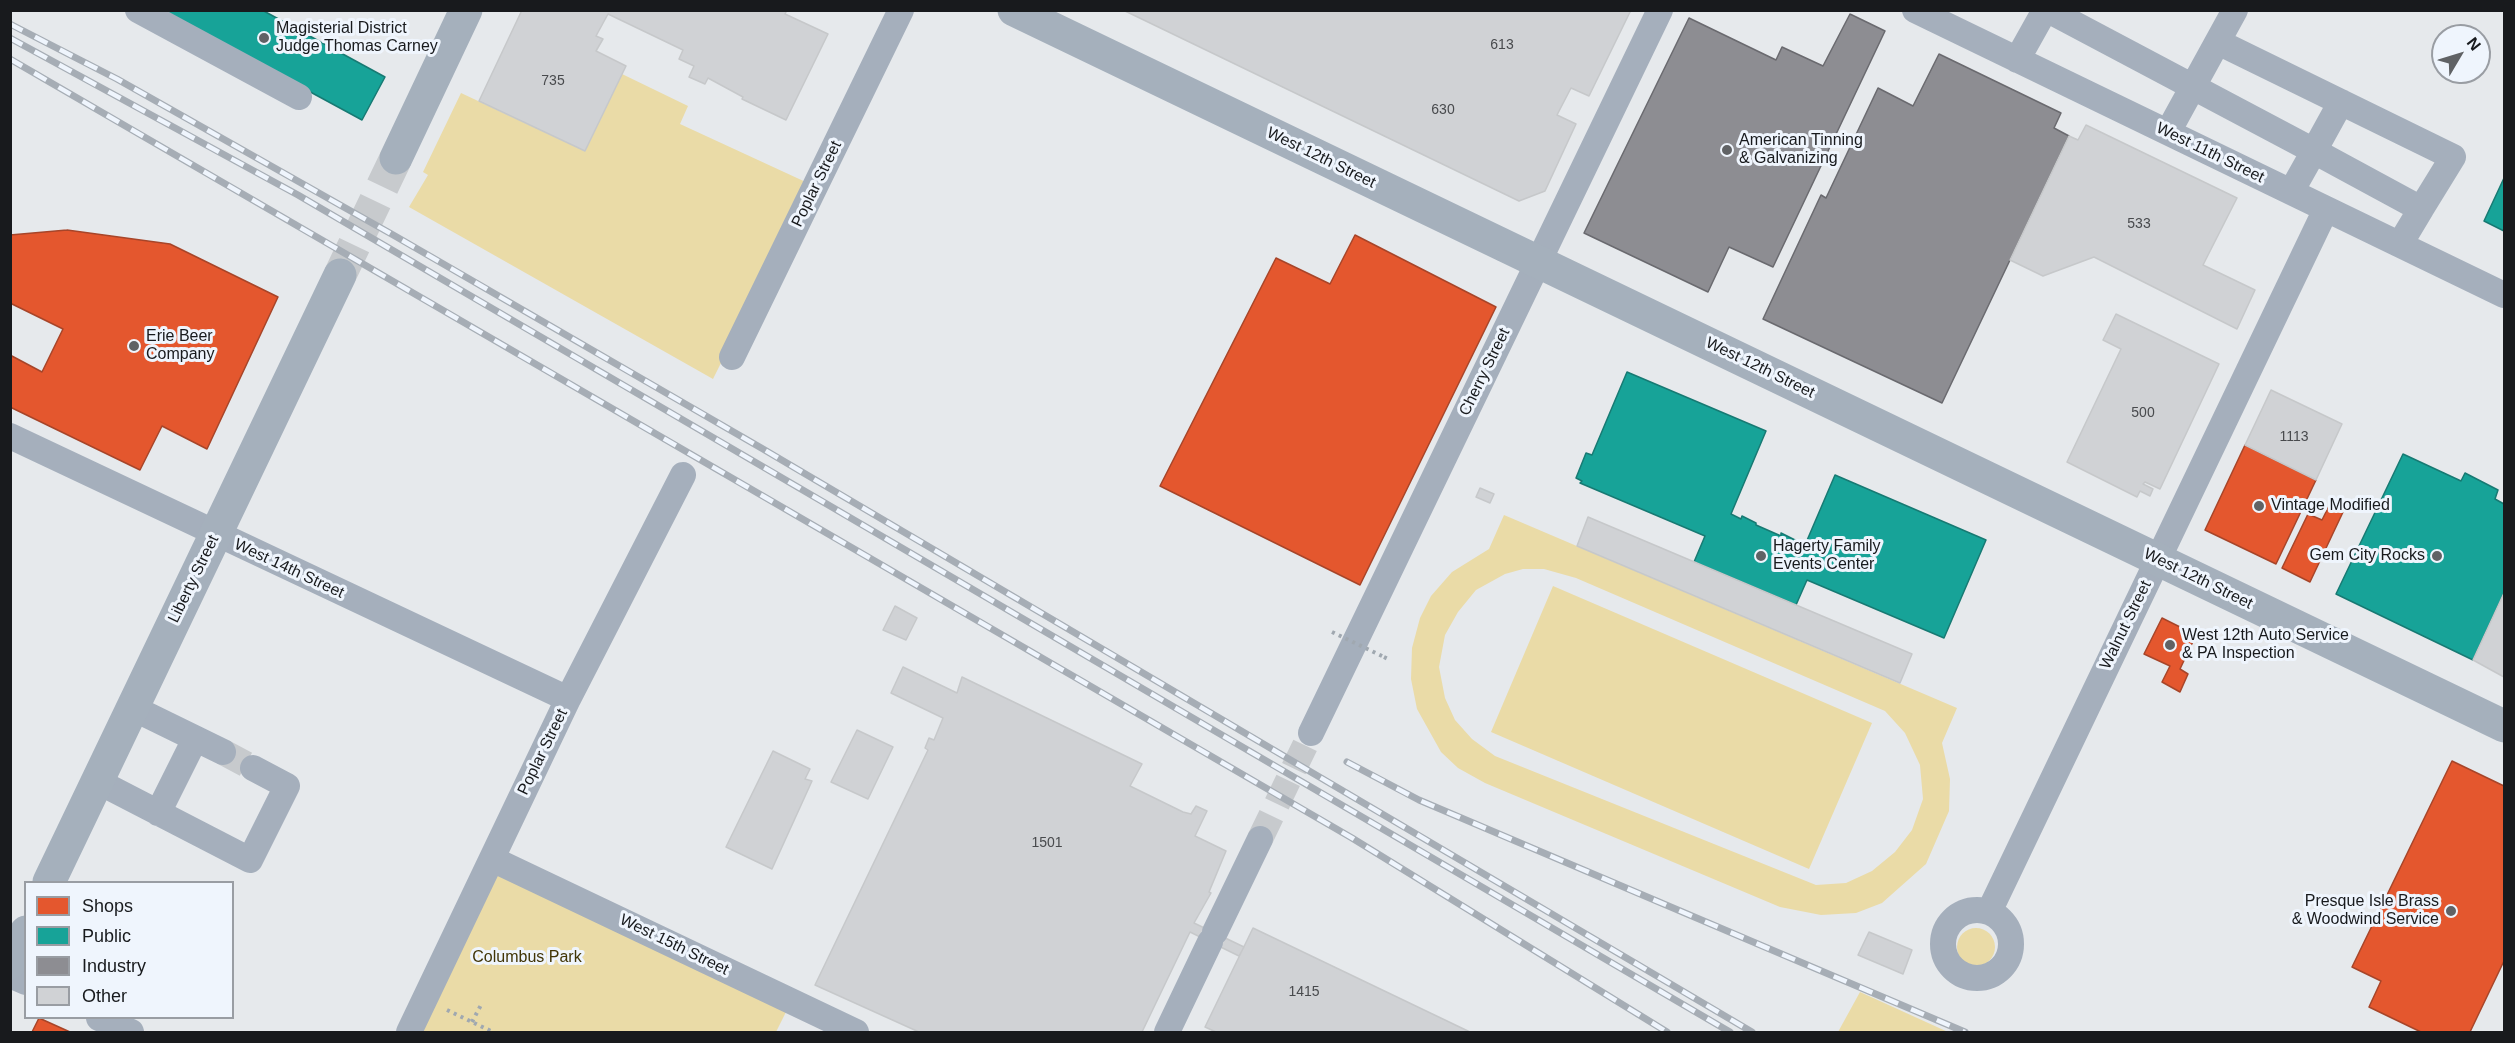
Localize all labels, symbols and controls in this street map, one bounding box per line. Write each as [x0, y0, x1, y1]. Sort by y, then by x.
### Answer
place label: Magisterial District Judge Thomas Carney [276, 19, 438, 57]
north arrow [2431, 24, 2491, 84]
marker: Magisterial District Judge Thomas Carney [257, 31, 271, 45]
text: N [2464, 34, 2484, 54]
house number: 613 [1490, 37, 1514, 53]
house number: 735 [541, 73, 565, 89]
house number: 630 [1431, 102, 1455, 118]
street label: West 11th Street [2153, 119, 2267, 187]
street label: West 12th Street [1263, 123, 1379, 193]
place label: American Tinning & Galvanizing [1739, 131, 1863, 169]
street label: Poplar Street [788, 138, 846, 230]
marker: American Tinning & Galvanizing [1720, 143, 1734, 157]
house number: 533 [2127, 216, 2151, 232]
street label: Cherry Street [1456, 325, 1514, 419]
place label: Erie Beer Company [146, 327, 214, 365]
street label: West 12th Street [1702, 333, 1818, 403]
marker: Erie Beer Company [127, 339, 141, 353]
house number: 500 [2131, 405, 2155, 421]
house number: 1113 [2279, 429, 2309, 445]
place label: Vintage Modified [2271, 496, 2390, 516]
marker: Vintage Modified [2252, 499, 2266, 513]
street label: Liberty Street [165, 532, 223, 626]
street label: West 14th Street [231, 535, 347, 603]
place label: Hagerty Family Events Center [1773, 537, 1881, 575]
street label: West 12th Street [2140, 544, 2256, 614]
place label: Gem City Rocks [2309, 546, 2425, 566]
marker: Hagerty Family Events Center [1754, 549, 1768, 563]
marker: Gem City Rocks [2430, 549, 2444, 563]
street label: Walnut Street [2096, 577, 2156, 673]
place label: West 12th Auto Service & PA Inspection [2182, 626, 2349, 664]
marker: West 12th Auto Service & PA Inspection [2163, 638, 2177, 652]
street label: Poplar Street [514, 706, 572, 798]
house number: 1501 [1031, 835, 1063, 851]
legend [24, 881, 234, 1019]
place label: Presque Isle Brass & Woodwind Service [2292, 892, 2439, 930]
text: Shops [82, 896, 133, 916]
marker: Presque Isle Brass & Woodwind Service [2444, 904, 2458, 918]
street label: West 15th Street [616, 910, 732, 980]
text: Public [82, 926, 131, 946]
park label: Columbus Park [472, 948, 582, 968]
text: Industry [82, 956, 146, 976]
house number: 1415 [1288, 984, 1320, 1000]
text: Other [82, 986, 127, 1006]

